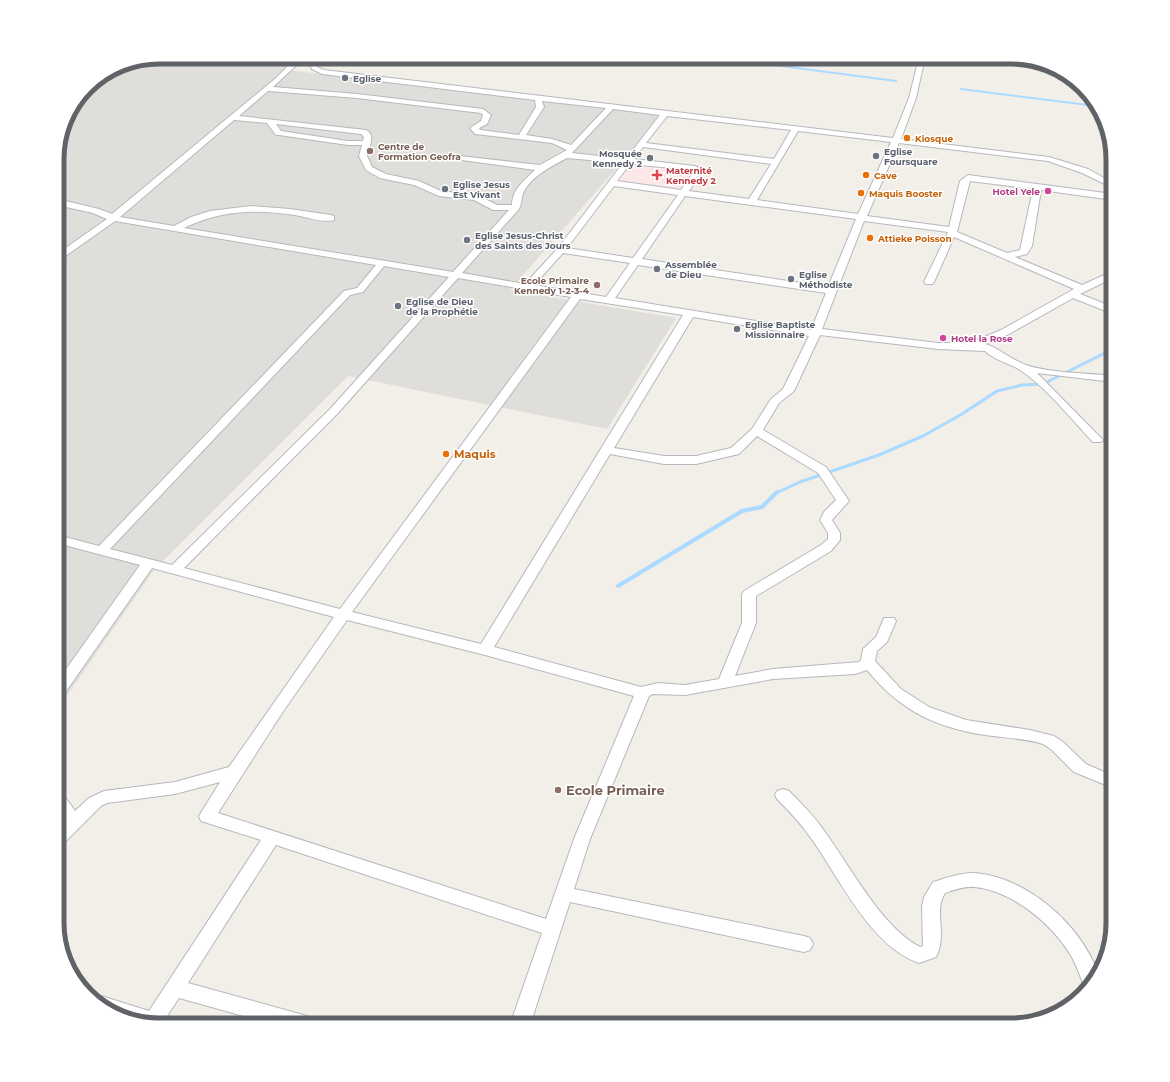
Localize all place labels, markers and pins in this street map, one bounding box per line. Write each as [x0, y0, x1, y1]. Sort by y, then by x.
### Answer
marker: Eglise [340, 73, 350, 83]
place label: Eglise [353, 73, 382, 84]
marker: Kiosque [902, 133, 912, 143]
place label: Kiosque [915, 133, 953, 144]
place label: Centre de Formation Geofra [378, 141, 461, 162]
marker: Centre de Formation Geofra [365, 146, 375, 156]
place label: Eglise Foursquare [884, 146, 938, 167]
place label: Mosquée Kennedy 2 [592, 148, 643, 169]
marker: Eglise Foursquare [871, 151, 881, 161]
marker: Mosquée Kennedy 2 [645, 153, 655, 163]
place label: Maternité Kennedy 2 [666, 165, 716, 186]
marker: Maternité Kennedy 2 [651, 169, 663, 181]
marker: Cave [861, 170, 871, 180]
place label: Cave [874, 170, 897, 181]
place label: Eglise Jesus Est Vivant [453, 179, 510, 200]
marker: Eglise Jesus Est Vivant [440, 184, 450, 194]
place label: Hotel Yele [993, 186, 1040, 197]
marker: Hotel Yele [1043, 186, 1053, 196]
marker: Maquis Booster [856, 188, 866, 198]
place label: Maquis Booster [869, 188, 943, 199]
place label: Eglise Jesus-Christ des Saints des Jours [475, 230, 571, 251]
marker: Attieke Poisson [865, 233, 875, 243]
place label: Attieke Poisson [877, 233, 952, 244]
marker: Eglise Jesus-Christ des Saints des Jours [462, 235, 472, 245]
place label: Assemblée de Dieu [664, 259, 717, 280]
marker: Assemblée de Dieu [652, 264, 662, 274]
place label: Eglise Méthodiste [799, 269, 853, 290]
marker: Eglise Méthodiste [786, 274, 796, 284]
place label: Ecole Primaire Kennedy 1-2-3-4 [514, 275, 590, 296]
marker: Ecole Primaire Kennedy 1-2-3-4 [592, 280, 602, 290]
place label: Eglise de Dieu de la Prophétie [406, 296, 478, 317]
marker: Eglise de Dieu de la Prophétie [393, 301, 403, 311]
place label: Eglise Baptiste Missionnaire [745, 319, 816, 340]
marker: Eglise Baptiste Missionnaire [732, 324, 742, 334]
marker: Hotel la Rose [938, 333, 948, 343]
place label: Hotel la Rose [951, 333, 1013, 344]
place label: Maquis [454, 447, 496, 461]
marker: Maquis [441, 449, 451, 459]
place label: Ecole Primaire [566, 782, 665, 798]
marker: Ecole Primaire [553, 785, 563, 795]

